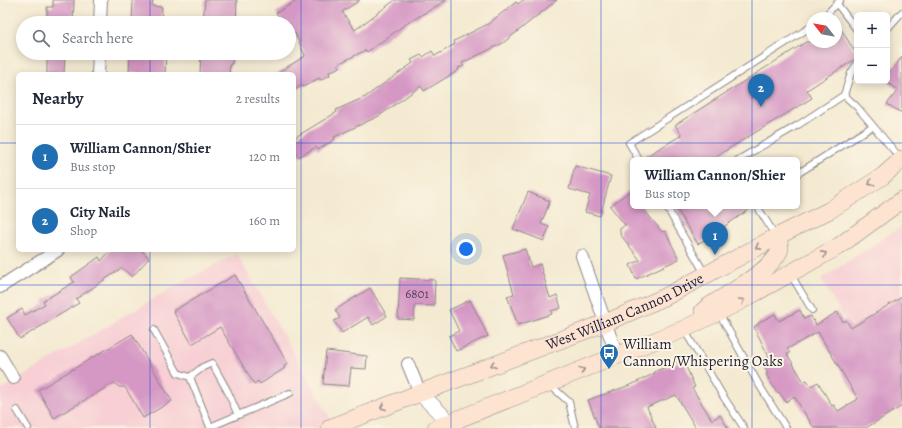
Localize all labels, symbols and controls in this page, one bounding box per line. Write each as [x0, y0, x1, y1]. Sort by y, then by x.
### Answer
north arrow [806, 12, 842, 48]
map controls [854, 12, 890, 84]
button: + [854, 12, 890, 48]
search box [16, 16, 296, 60]
icon: search [30, 27, 52, 49]
text: Search here [62, 28, 133, 48]
button: − [854, 48, 890, 84]
pin: 2 [748, 74, 774, 107]
text: Nearby [32, 87, 83, 110]
text: 2 results [236, 90, 280, 107]
text: William Cannon/Shier [70, 138, 211, 158]
text: 1 [43, 148, 47, 165]
text: 120 m [249, 148, 280, 165]
popup [630, 157, 800, 209]
text: Bus stop [70, 158, 115, 175]
text: William Cannon/Shier [645, 165, 785, 185]
one-way arrow [869, 179, 876, 186]
text: Bus stop [645, 185, 690, 202]
text: City Nails [70, 202, 130, 222]
text: 2 [42, 212, 48, 229]
text: 160 m [249, 212, 280, 229]
text: Shop [70, 222, 97, 239]
pin: 1 [702, 222, 728, 255]
your location [456, 239, 476, 259]
one-way arrow [755, 242, 762, 249]
one-way arrow [820, 252, 827, 259]
street label: West William Cannon Drive [542, 268, 707, 355]
house number: 6801 [405, 285, 429, 302]
one-way arrow [738, 298, 745, 305]
place label: William Cannon/Whispering Oaks [622, 334, 783, 371]
bus stop icon: William Cannon/Whispering Oaks [598, 342, 620, 370]
one-way arrow [489, 361, 496, 369]
one-way arrow [579, 366, 586, 374]
one-way arrow [380, 402, 388, 410]

